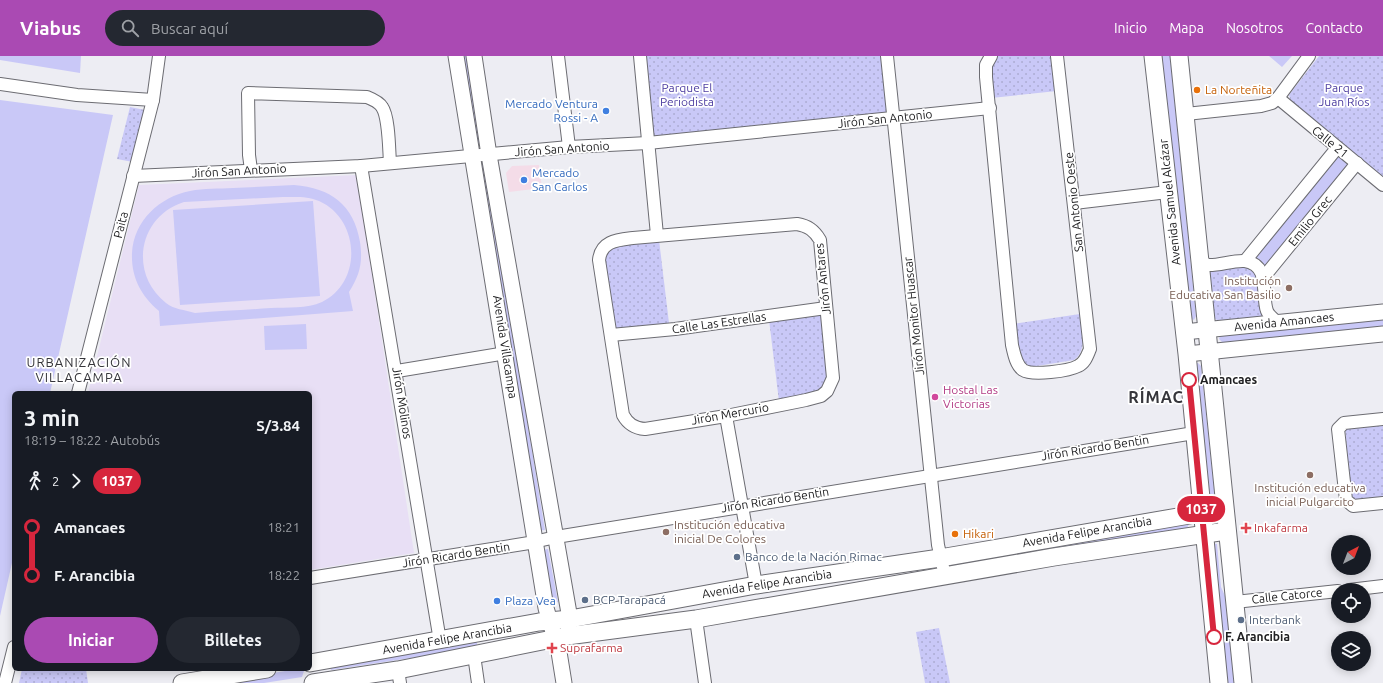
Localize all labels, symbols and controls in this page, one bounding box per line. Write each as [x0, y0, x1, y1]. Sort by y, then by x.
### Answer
search box [105, 10, 385, 46]
text: Viabus [20, 17, 81, 39]
icon: search [119, 17, 141, 39]
text: Buscar aquí [151, 20, 228, 37]
text: Inicio [1114, 20, 1147, 36]
text: Mapa [1169, 20, 1204, 36]
text: Nosotros [1226, 20, 1283, 36]
text: Contacto [1305, 20, 1363, 36]
park label: Parque El Periodista [660, 81, 714, 108]
park label: Parque Juan Ríos [1318, 81, 1370, 108]
place label: La Norteñita [1205, 83, 1272, 96]
marker: La Norteñita [1192, 85, 1202, 95]
place label: Mercado Ventura Rossi - A [505, 97, 598, 124]
marker: Mercado Ventura Rossi - A [601, 106, 611, 116]
street label: Jirón San Antonio [837, 107, 933, 130]
street label: Calle 21 [1310, 123, 1351, 160]
street label: Avenida Samuel Alcázar [1156, 138, 1183, 266]
street label: Jirón San Antonio [514, 139, 610, 158]
street label: San Antonio Oeste [1062, 151, 1085, 253]
street label: Jirón San Antonio [191, 162, 287, 179]
place label: Mercado San Carlos [532, 166, 588, 193]
marker: Mercado San Carlos [519, 175, 529, 185]
street label: Emilio Grec [1286, 193, 1334, 248]
street label: Paita [111, 210, 130, 240]
street label: Jirón Antares [812, 243, 833, 315]
street label: Jirón Monitor Huascar [901, 256, 926, 376]
place label: Institución Educativa San Basilio [1169, 274, 1281, 301]
marker: Institución Educativa San Basilio [1284, 283, 1294, 293]
street label: Avenida Villacampa [491, 294, 520, 400]
street label: Calle Las Estrellas [671, 309, 767, 336]
street label: Avenida Amancaes [1233, 310, 1335, 333]
district label: URBANIZACIÓN VILLACAMPA [27, 355, 131, 384]
street label: Jirón Molinos [390, 366, 415, 440]
marker: Amancaes [1181, 372, 1197, 388]
place label: Amancaes [1200, 373, 1257, 386]
place label: Hostal Las Victorias [943, 383, 998, 410]
district label: RÍMAC [1128, 386, 1184, 406]
marker: Hostal Las Victorias [930, 392, 940, 402]
street label: Jirón Mercurio [690, 400, 770, 427]
text: 3 min [24, 405, 80, 430]
text: S/3.84 [256, 417, 300, 434]
text: 18:19 – 18:22 · Autobús [24, 433, 160, 447]
street label: Jirón Ricardo Bentin [1040, 433, 1150, 462]
icon: walk [24, 470, 46, 492]
icon: forward [65, 470, 87, 492]
marker: Institución educativa inicial Pulgarcito [1305, 470, 1315, 480]
text: 1037 [101, 473, 133, 489]
text: 2 [52, 474, 59, 488]
place label: Institución educativa inicial Pulgarcito [1254, 481, 1366, 508]
street label: Jirón Ricardo Bentin [720, 485, 830, 514]
line badge: 1037 [1173, 496, 1229, 522]
text: 1037 [1185, 501, 1217, 517]
street label: Avenida Felipe Arancibia [1021, 514, 1153, 549]
place label: Institución educativa inicial De Colores [674, 518, 785, 545]
text: Amancaes [54, 519, 125, 536]
text: 18:21 [267, 520, 300, 534]
place label: Inkafarma [1254, 521, 1308, 534]
marker: Inkafarma [1241, 523, 1251, 533]
marker: Institución educativa inicial De Colores [661, 527, 671, 537]
place label: Hikari [963, 527, 994, 540]
marker: Hikari [950, 529, 960, 539]
north arrow [1331, 535, 1371, 575]
map controls [1331, 535, 1371, 671]
street label: Jirón Ricardo Bentin [401, 540, 511, 569]
place label: Banco de la Nación Rimac [745, 550, 882, 563]
marker: Banco de la Nación Rimac [732, 552, 742, 562]
text: F. Arancibia [54, 567, 135, 584]
street label: Avenida Felipe Arancibia [701, 567, 833, 600]
text: 18:22 [267, 568, 300, 582]
button: locate [1331, 583, 1371, 623]
street label: Calle Catorce [1251, 585, 1323, 606]
place label: BCP Tarapacá [593, 593, 666, 606]
place label: Plaza Vea [505, 594, 556, 607]
marker: BCP Tarapacá [580, 595, 590, 605]
marker: Plaza Vea [492, 596, 502, 606]
place label: Interbank [1249, 613, 1301, 626]
marker: Interbank [1236, 615, 1246, 625]
button: Iniciar [24, 617, 158, 663]
button: Billetes [166, 617, 300, 663]
street label: Avenida Felipe Arancibia [381, 621, 513, 656]
marker: F. Arancibia [1206, 629, 1222, 645]
place label: F. Arancibia [1225, 630, 1290, 643]
button: layers [1331, 631, 1371, 671]
place label: Suprafarma [560, 641, 623, 654]
marker: Suprafarma [547, 643, 557, 653]

